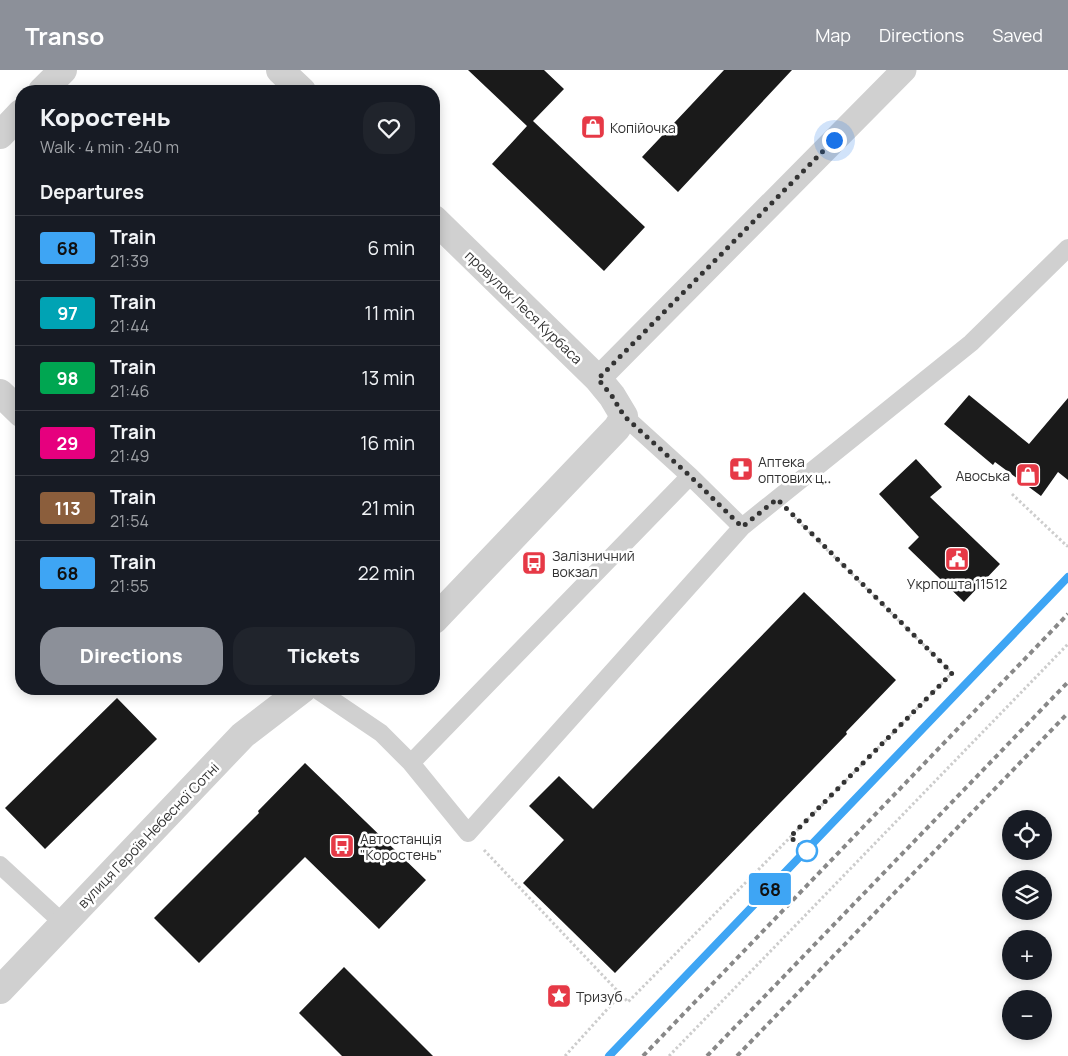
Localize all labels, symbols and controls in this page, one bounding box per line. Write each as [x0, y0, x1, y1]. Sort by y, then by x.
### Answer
text: Transo [25, 19, 104, 52]
text: Map [815, 23, 851, 47]
text: Directions [879, 23, 964, 47]
text: Saved [992, 23, 1043, 47]
text: Коростень [40, 100, 171, 133]
button: heart [363, 102, 415, 154]
shop icon: Копійочка [580, 114, 606, 140]
place label: Копійочка [610, 118, 676, 137]
your location [822, 128, 847, 153]
text: Walk · 4 min · 240 m [40, 136, 179, 158]
text: Departures [40, 179, 144, 205]
text: Train [110, 224, 156, 250]
text: 6 min [368, 235, 415, 261]
text: 68 [56, 236, 79, 260]
street label: провулок Леся Курбаса [461, 246, 587, 368]
text: 21:39 [110, 250, 149, 272]
text: Train [110, 289, 156, 315]
text: 11 min [365, 300, 415, 326]
text: 97 [57, 301, 78, 325]
text: 21:44 [110, 315, 149, 337]
text: Train [110, 354, 156, 380]
text: 13 min [361, 365, 415, 391]
text: 98 [56, 366, 79, 390]
text: 21:46 [110, 380, 150, 402]
text: Train [110, 419, 156, 445]
text: 16 min [360, 430, 415, 456]
text: 29 [57, 431, 78, 455]
text: 21:49 [110, 445, 149, 467]
place label: Аптека оптових ц‥ [758, 452, 831, 487]
pharmacy icon: Аптека оптових ц‥ [728, 456, 754, 482]
shop icon: Авоська [1015, 462, 1041, 488]
place label: Авоська [955, 466, 1010, 485]
text: Train [110, 484, 156, 510]
text: 21 min [361, 495, 415, 521]
text: 113 [54, 496, 81, 520]
text: 21:54 [110, 510, 149, 532]
place label: Залізничний вокзал [552, 546, 635, 581]
public building icon: Укрпошта 11512 [944, 546, 970, 572]
text: Train [110, 549, 156, 575]
bus stop icon: Залізничний вокзал [521, 550, 547, 576]
text: 22 min [358, 560, 415, 586]
text: 68 [56, 561, 79, 585]
place label: Укрпошта 11512 [907, 574, 1007, 593]
text: 21:55 [110, 575, 149, 597]
button: Directions [40, 627, 223, 685]
button: Tickets [233, 627, 415, 685]
street label: вулиця Героїв Небесної Сотні [73, 758, 223, 912]
map controls [1002, 810, 1052, 1040]
button: locate [1002, 810, 1052, 860]
place label: Автостанція "Коростень" [360, 829, 442, 864]
bus stop icon: Автостанція "Коростень" [329, 833, 355, 859]
unlabelled marker [796, 840, 818, 862]
button: layers [1002, 870, 1052, 920]
line badge: 68 [748, 873, 792, 905]
text: 68 [759, 877, 781, 901]
button: + [1002, 930, 1052, 980]
place icon: Тризуб [546, 983, 572, 1009]
place label: Тризуб [576, 987, 623, 1006]
button: − [1002, 990, 1052, 1040]

